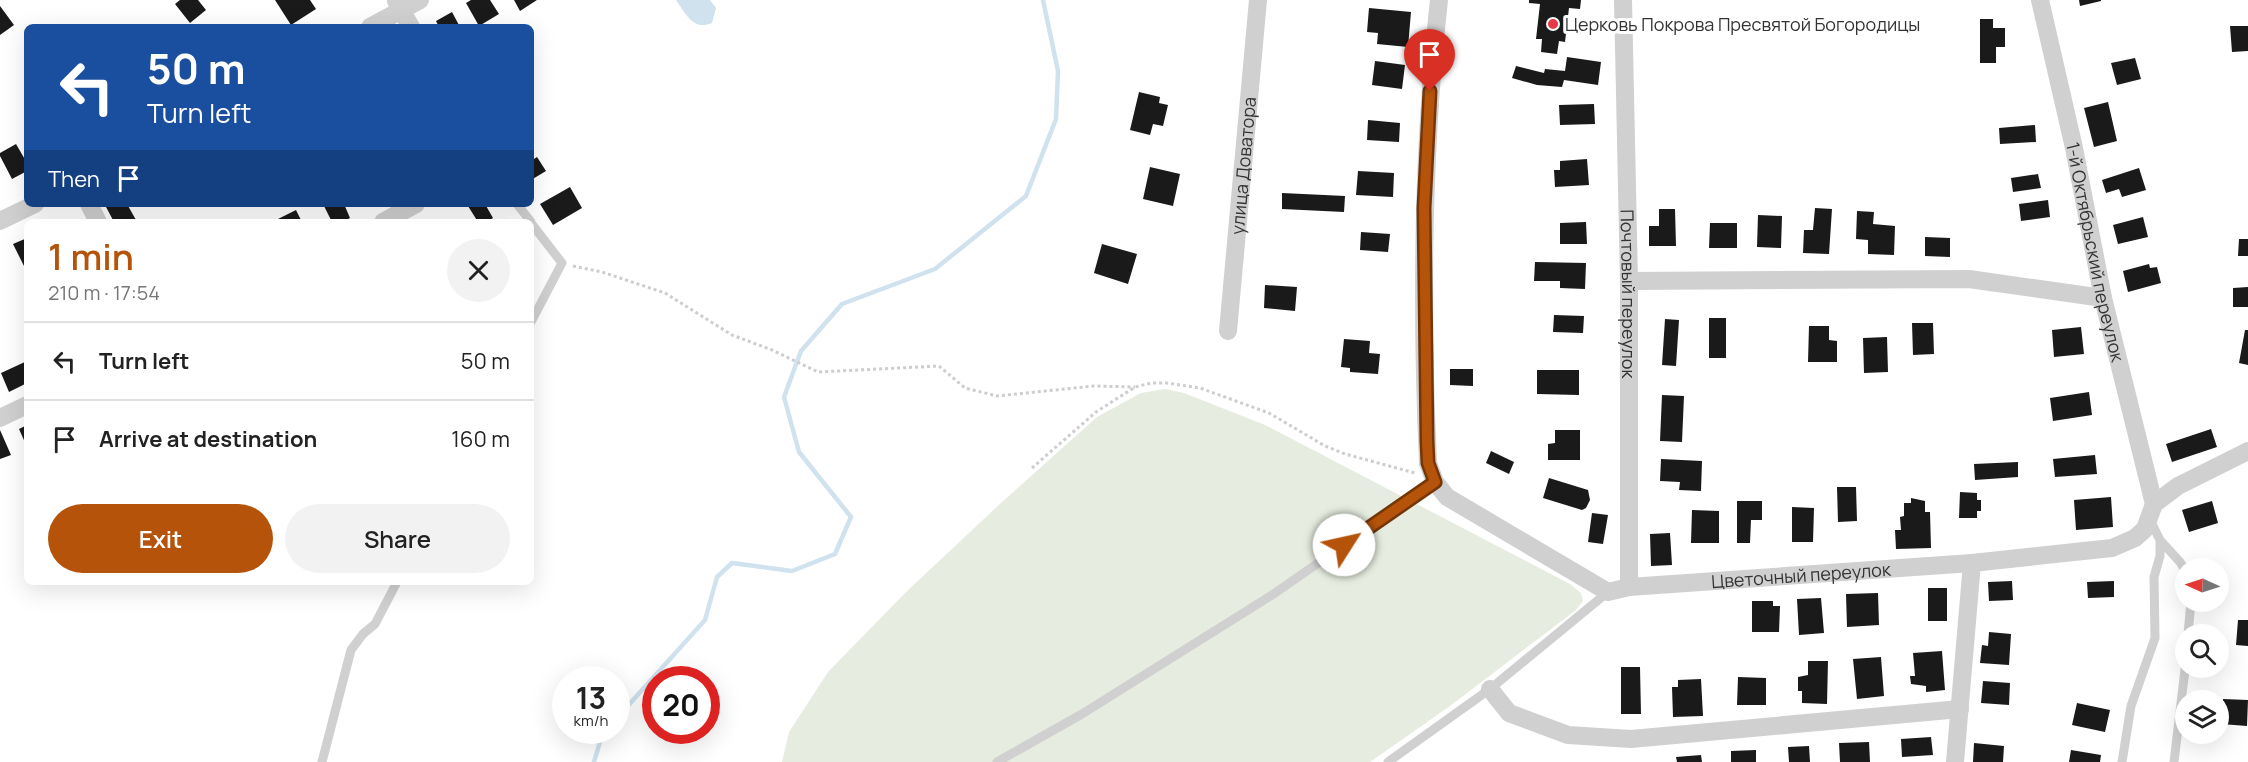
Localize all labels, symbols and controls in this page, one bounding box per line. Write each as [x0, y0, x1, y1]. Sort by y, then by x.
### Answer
place label: Церковь Покрова Пресвятой Богородицы [1565, 12, 1920, 36]
marker: Церковь Покрова Пресвятой Богородицы [1546, 17, 1560, 31]
pin [1404, 29, 1455, 91]
icon: arrive [1413, 38, 1446, 71]
text: 50 m [147, 39, 245, 97]
icon: left [48, 48, 126, 126]
text: Turn left [147, 94, 251, 131]
street label: улица Доватора [1225, 96, 1261, 236]
street label: 1-й Октябрьский переулок [2061, 140, 2131, 365]
icon: arrive [112, 162, 145, 195]
text: Then [48, 164, 100, 194]
street label: Почтовый переулок [1615, 209, 1641, 379]
text: 1 min [48, 232, 134, 281]
button: close [447, 239, 510, 302]
text: 210 m · 17:54 [48, 279, 160, 306]
icon: left [48, 345, 81, 378]
text: Turn left [99, 346, 189, 376]
text: 50 m [461, 346, 510, 376]
icon: arrive [48, 423, 81, 456]
text: Arrive at destination [99, 424, 317, 454]
text: 160 m [451, 424, 510, 454]
button: Exit [48, 504, 273, 573]
button: Share [285, 504, 510, 573]
position arrow [1312, 513, 1376, 577]
street label: Цветочный переулок [1710, 557, 1893, 593]
north arrow [2175, 558, 2229, 612]
map controls [2175, 558, 2229, 744]
button: search [2175, 624, 2229, 678]
speed limit sign: 20 [642, 666, 720, 744]
text: 13 [576, 677, 606, 718]
button: layers [2175, 690, 2229, 744]
text: km/h [574, 710, 608, 731]

